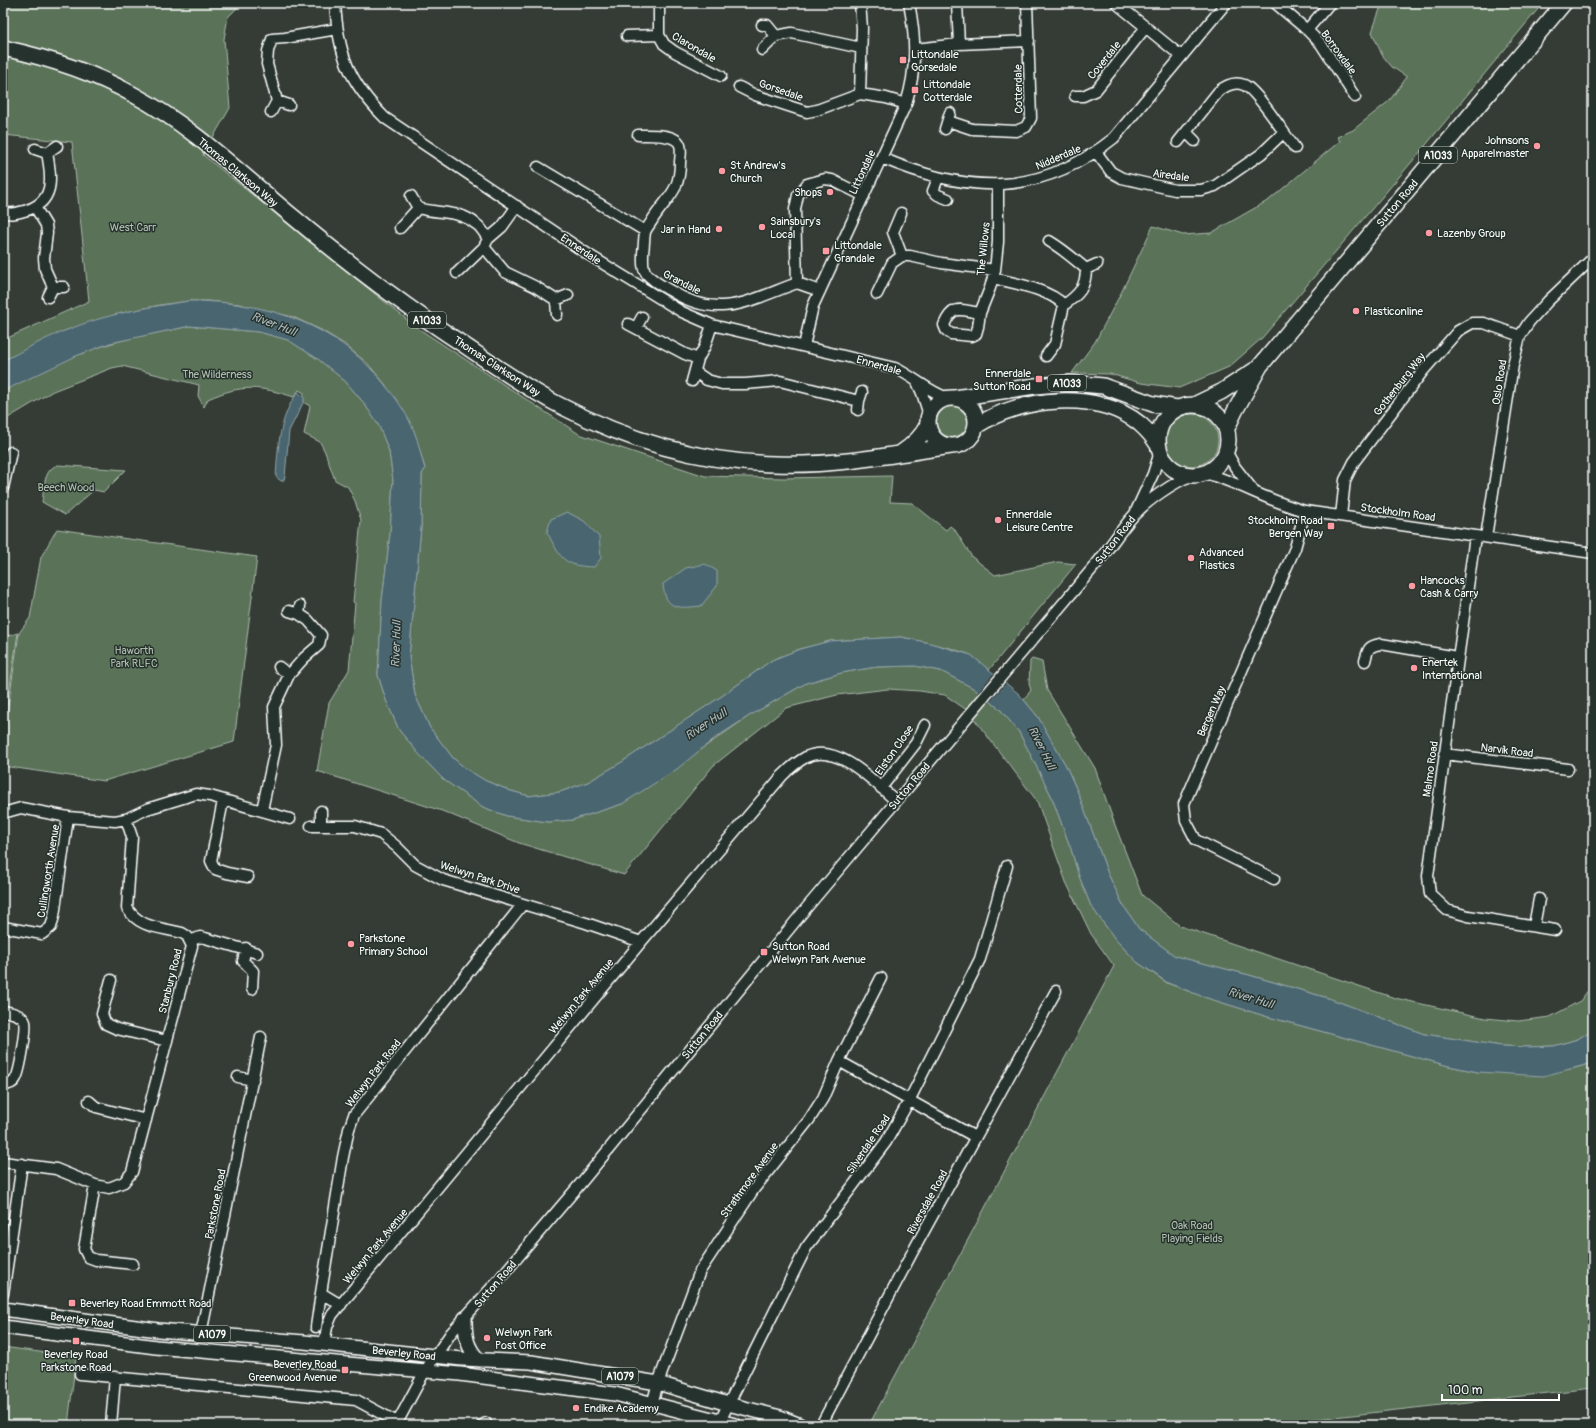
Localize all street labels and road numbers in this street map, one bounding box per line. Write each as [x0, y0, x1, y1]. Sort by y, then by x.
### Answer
street label: Borrowdale [1318, 28, 1359, 77]
street label: Clarondale [669, 30, 719, 66]
street label: Coverdale [1085, 38, 1124, 82]
street label: Cotterdale [1012, 64, 1025, 114]
street label: Gorsedale [757, 77, 805, 104]
street label: Thomas Clarkson Way [195, 135, 281, 210]
street label: Nidderdale [1034, 142, 1083, 173]
street label: Littondale [847, 147, 879, 197]
road number: A1033 [1419, 147, 1457, 163]
street label: Airedale [1152, 166, 1191, 185]
street label: Sutton Road [1374, 177, 1421, 230]
street label: The Willows [974, 222, 993, 276]
street label: Ennerdale [558, 231, 604, 268]
street label: Grandale [661, 267, 703, 298]
road number: A1033 [408, 312, 446, 328]
street label: Thomas Clarkson Way [451, 334, 543, 399]
street label: Gothenburg Way [1371, 350, 1428, 418]
street label: Ennerdale [855, 353, 903, 378]
street label: Oslo Road [1490, 359, 1509, 406]
road number: A1033 [1048, 375, 1086, 391]
street label: Stockholm Road [1360, 501, 1436, 524]
street label: Sutton Road [1092, 513, 1138, 567]
street label: Bergen Way [1195, 684, 1229, 739]
street label: Elston Close [873, 722, 917, 778]
street label: Malmo Road [1420, 740, 1441, 798]
street label: Narvik Road [1480, 741, 1534, 760]
street label: Sutton Road [886, 760, 933, 813]
street label: Cullingworth Avenue [35, 823, 62, 919]
street label: Welwyn Park Drive [438, 858, 522, 897]
street label: Stanbury Road [156, 947, 185, 1015]
street label: Welwyn Park Avenue [546, 956, 617, 1036]
street label: Sutton Road [679, 1009, 726, 1062]
street label: Welwyn Park Road [343, 1037, 404, 1110]
street label: Silverdale Road [844, 1112, 893, 1176]
street label: Strathmore Avenue [718, 1140, 781, 1221]
street label: Parkstone Road [202, 1168, 229, 1240]
street label: Riversdale Road [904, 1168, 950, 1237]
street label: Welwyn Park Avenue [340, 1206, 411, 1286]
street label: Sutton Road [471, 1258, 519, 1310]
street label: Beverley Road [49, 1310, 114, 1331]
road number: A1079 [194, 1326, 230, 1342]
street label: Beverley Road [372, 1344, 436, 1363]
road number: A1079 [602, 1368, 638, 1384]

